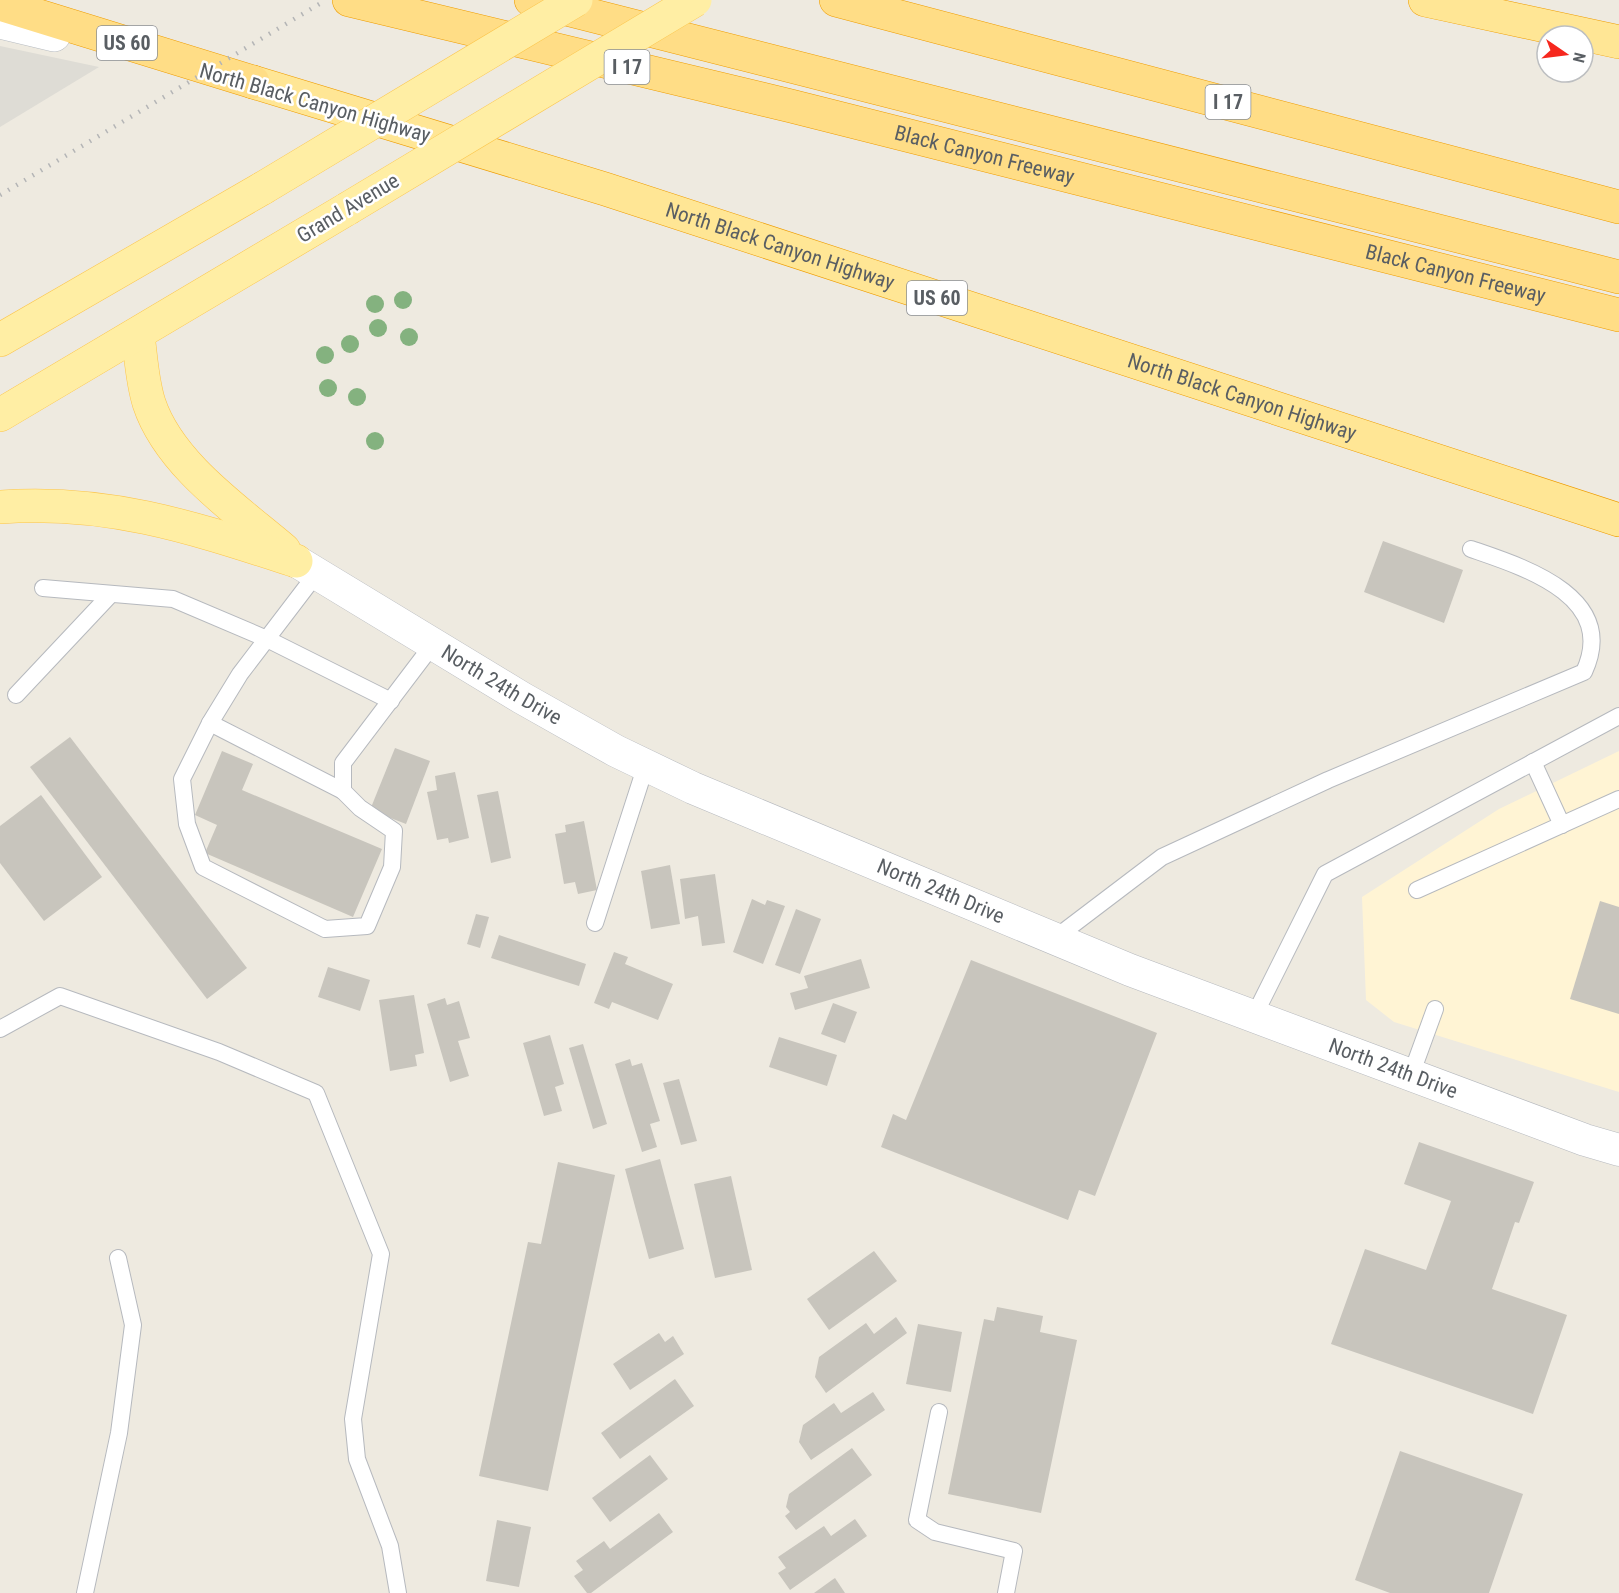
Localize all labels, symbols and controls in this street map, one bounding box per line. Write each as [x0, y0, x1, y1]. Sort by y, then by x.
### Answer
north arrow [1535, 24, 1595, 84]
road number: US 60 [97, 26, 157, 60]
road number: I 17 [604, 50, 650, 84]
text: N [1569, 50, 1589, 65]
street label: North Black Canyon Highway [197, 59, 433, 148]
road number: I 17 [1206, 85, 1250, 119]
street label: Black Canyon Freeway [892, 121, 1077, 189]
street label: Grand Avenue [293, 168, 403, 248]
street label: North Black Canyon Highway [663, 198, 898, 295]
street label: Black Canyon Freeway [1363, 240, 1548, 308]
road number: US 60 [907, 281, 967, 315]
street label: North Black Canyon Highway [1125, 348, 1360, 446]
street label: North 24th Drive [437, 640, 566, 730]
street label: North 24th Drive [874, 854, 1008, 928]
street label: North 24th Drive [1326, 1033, 1461, 1103]

